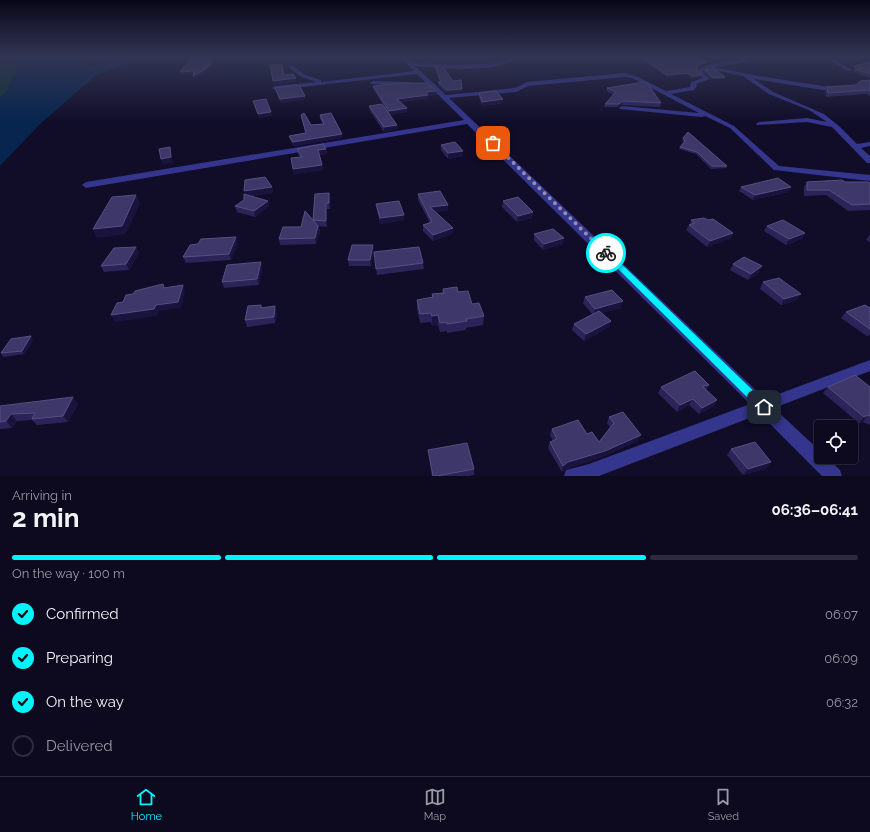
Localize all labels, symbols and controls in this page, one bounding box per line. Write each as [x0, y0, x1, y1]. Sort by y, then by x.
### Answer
pin [476, 126, 510, 160]
icon: bag [482, 132, 504, 154]
courier [586, 233, 626, 273]
icon: bike [595, 242, 617, 264]
pin [747, 390, 781, 424]
icon: home [753, 396, 775, 418]
map controls [814, 420, 858, 464]
button: locate [814, 420, 858, 464]
text: Arriving in [12, 488, 72, 503]
text: 06:36–06:41 [771, 501, 858, 519]
text: 2 min [12, 503, 79, 533]
text: On the way · 100 m [12, 566, 125, 581]
icon: check [12, 603, 34, 625]
text: Confirmed [46, 605, 119, 623]
text: 06:07 [825, 607, 858, 622]
icon: check [12, 647, 34, 669]
text: Preparing [46, 649, 113, 667]
text: 06:09 [824, 651, 858, 666]
icon: check [12, 691, 34, 713]
text: On the way [46, 693, 124, 711]
text: 06:32 [826, 695, 858, 710]
text: Delivered [46, 737, 113, 755]
tab: Home [131, 786, 162, 823]
tab: Map [424, 786, 446, 823]
tab: Saved [708, 786, 739, 823]

